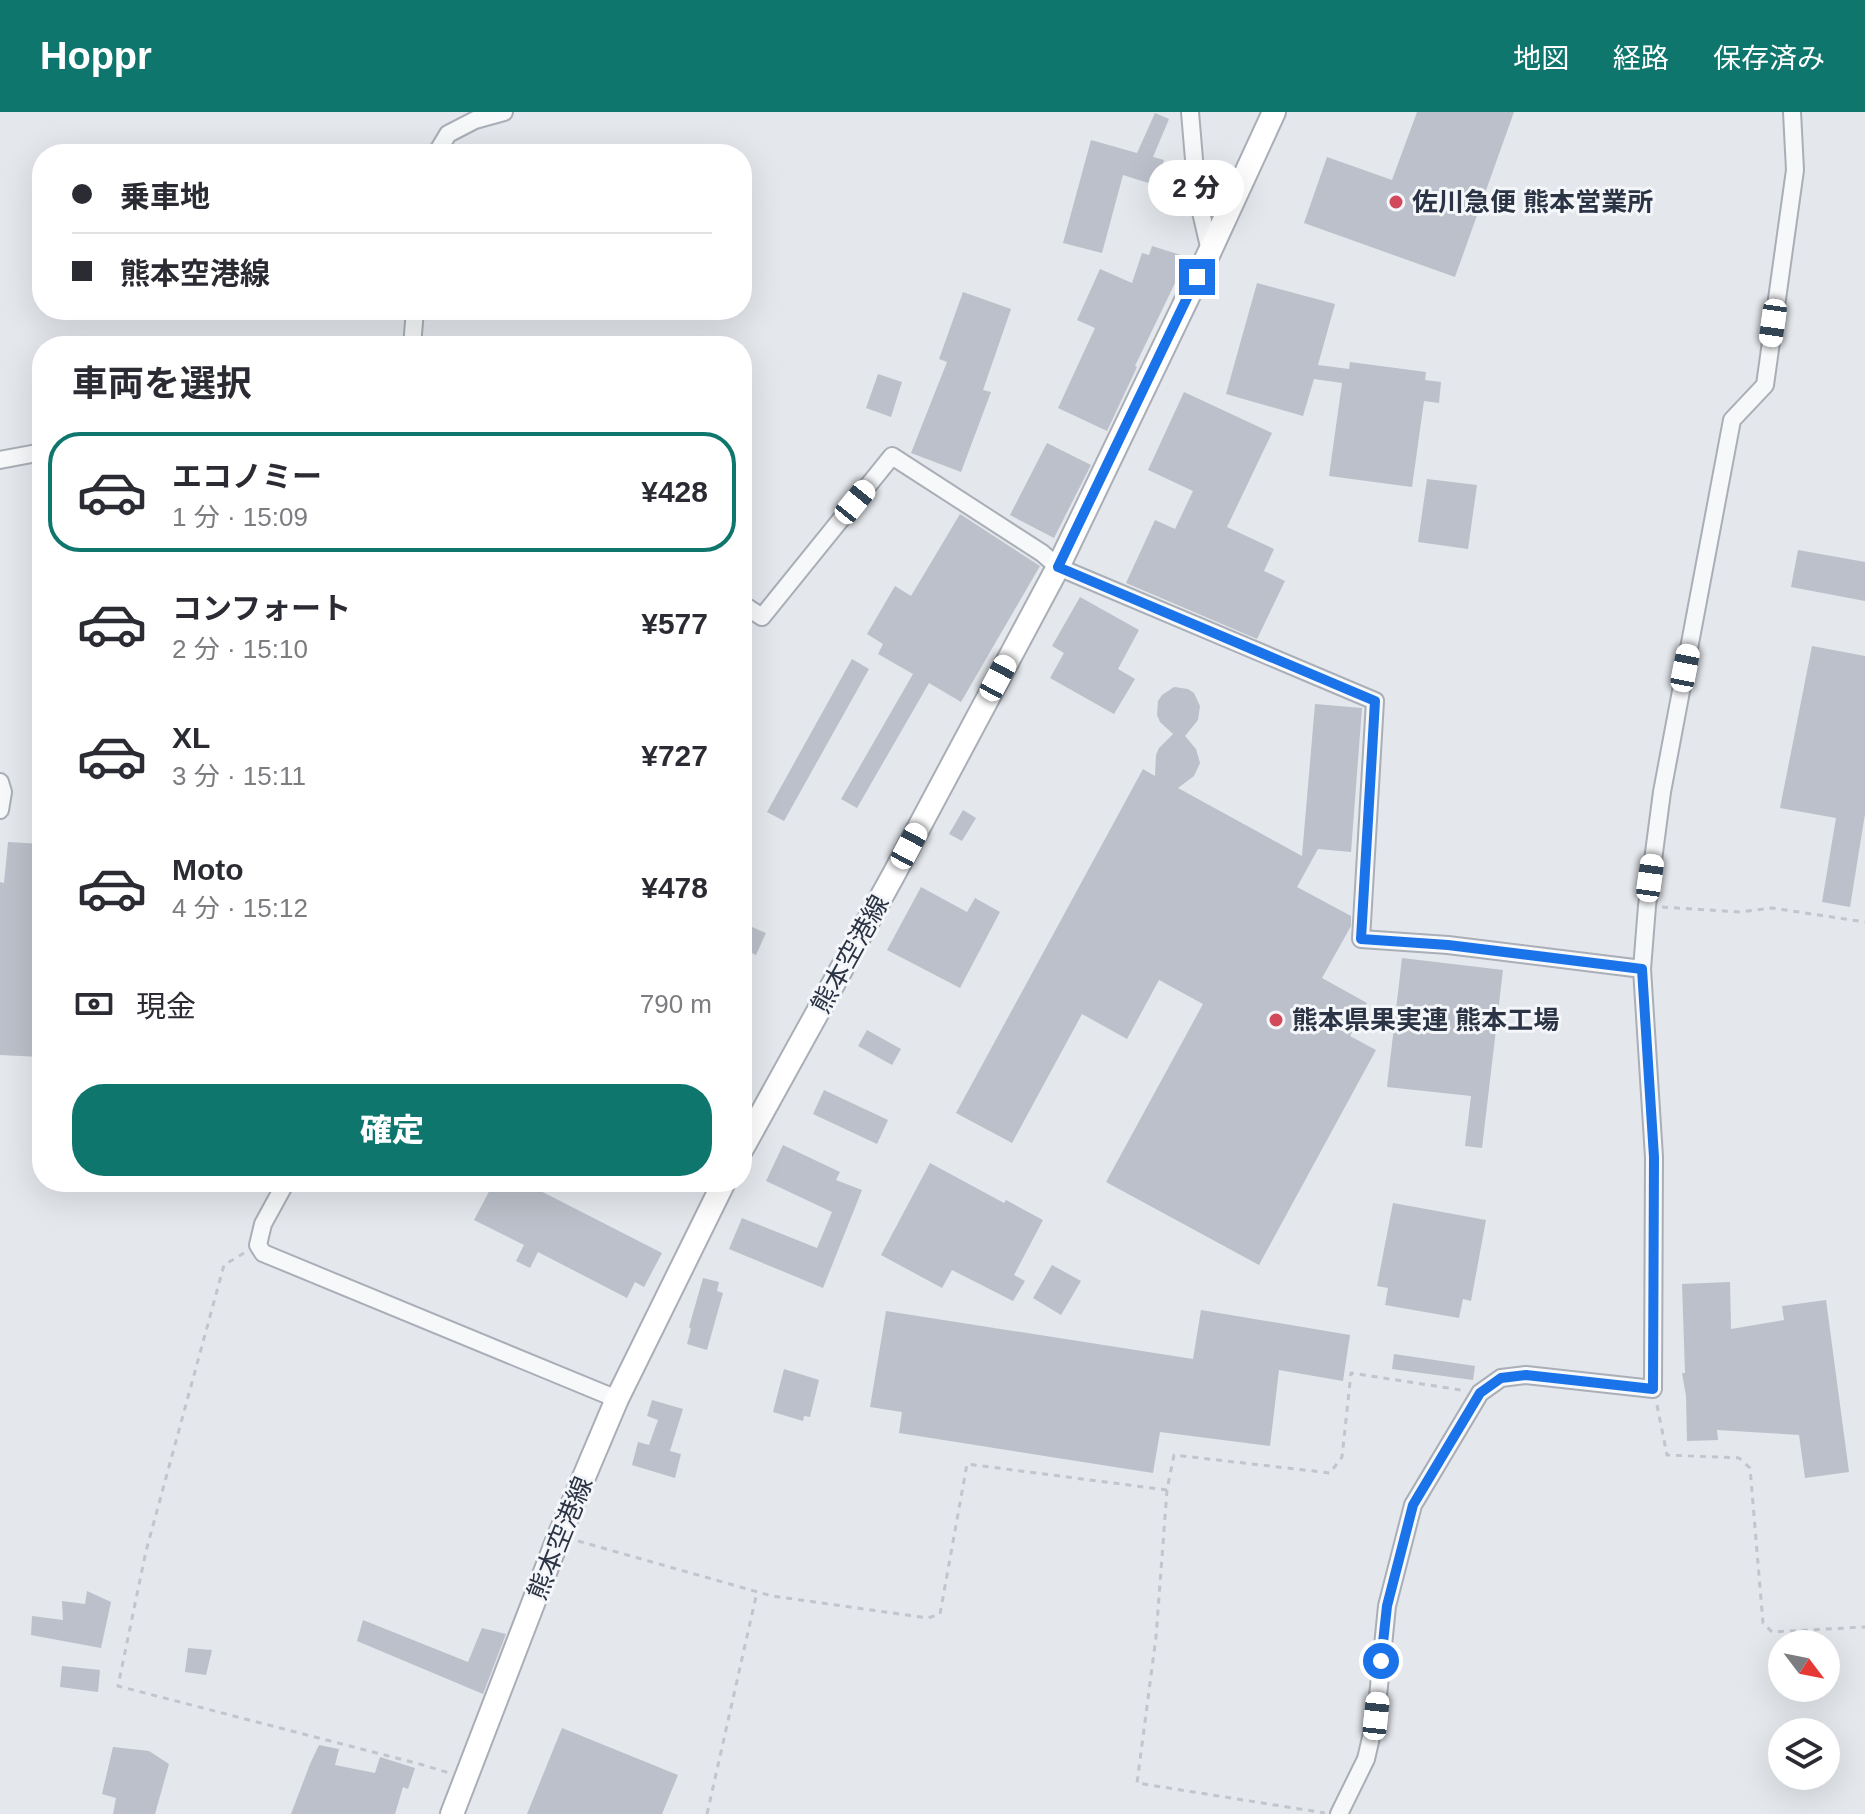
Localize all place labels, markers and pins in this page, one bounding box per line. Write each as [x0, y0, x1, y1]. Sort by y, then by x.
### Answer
place label: 佐川急便 熊本営業所 [1412, 187, 1653, 217]
marker: 佐川急便 熊本営業所 [1387, 193, 1405, 211]
place label: 熊本県果実連 熊本工場 [1292, 1005, 1559, 1035]
marker: 熊本県果実連 熊本工場 [1267, 1011, 1285, 1029]

